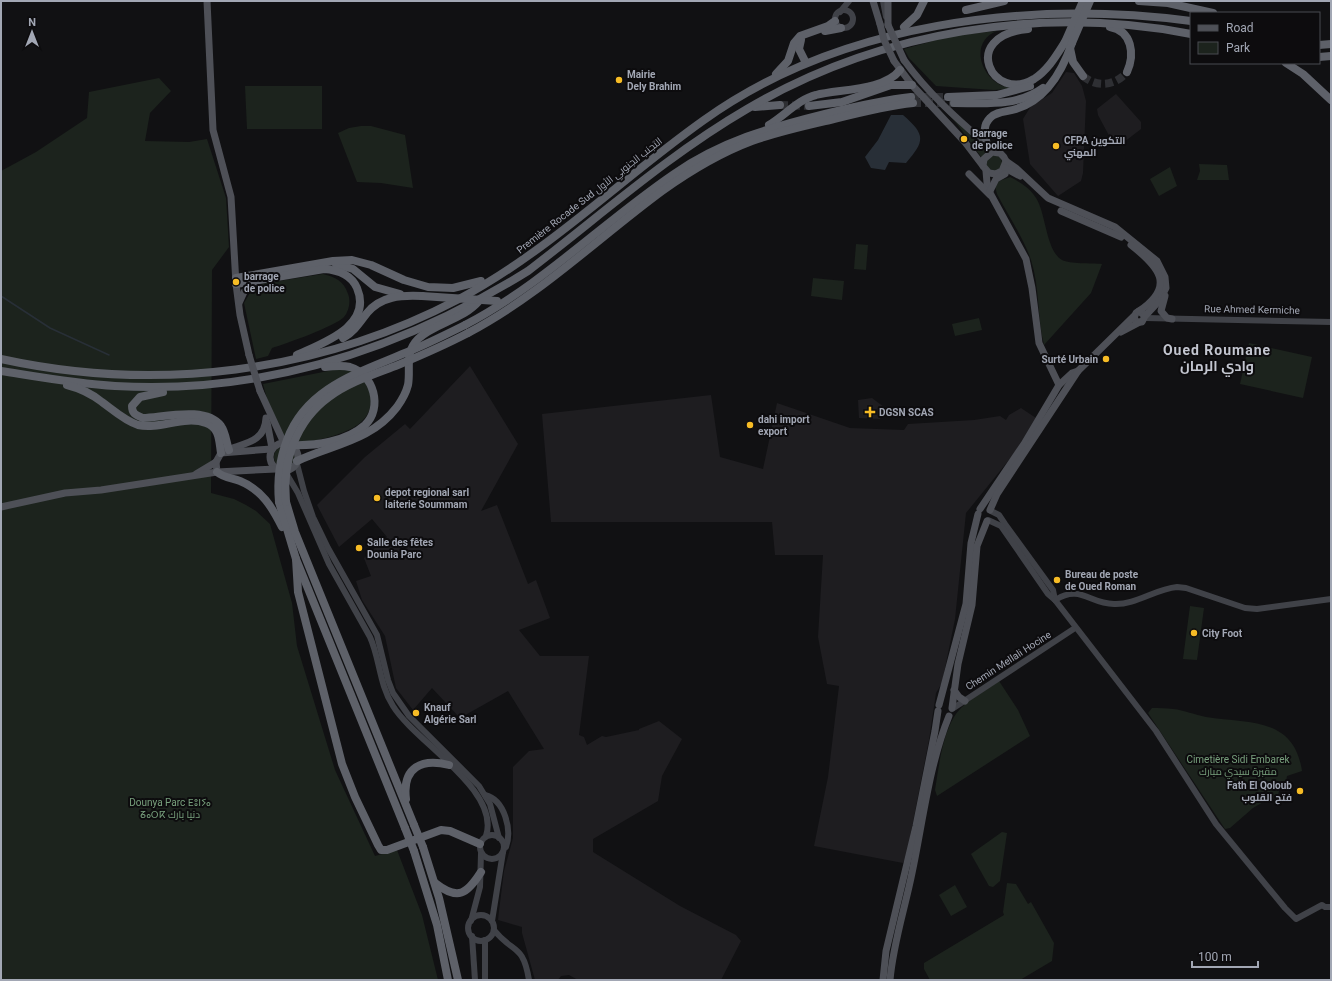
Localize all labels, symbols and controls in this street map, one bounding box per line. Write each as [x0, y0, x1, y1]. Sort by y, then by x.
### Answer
north arrow [12, 12, 52, 52]
legend [1190, 12, 1320, 64]
text: N [28, 16, 36, 29]
text: Road [1226, 21, 1254, 35]
text: Park [1226, 41, 1251, 55]
place label: Mairie Dely Brahim [627, 69, 682, 92]
marker: Mairie Dely Brahim [614, 75, 624, 85]
place label: Barrage de police [972, 128, 1013, 151]
marker: Barrage de police [959, 134, 969, 144]
street label: Première Rocade Sud التجنب الجنوبي الأول [514, 135, 665, 257]
place label: CFPA التكوين المهني [1064, 135, 1126, 161]
marker: CFPA التكوين المهني [1051, 141, 1061, 151]
place label: barrage de police [244, 271, 285, 294]
marker: barrage de police [231, 277, 241, 287]
street label: Rue Ahmed Kermiche [1204, 303, 1300, 316]
district label: Oued Roumane وادي الرمان [1163, 342, 1271, 377]
place label: Surté Urbain [1042, 354, 1098, 365]
marker: Surté Urbain [1101, 354, 1111, 364]
marker: DGSN SCAS [864, 406, 876, 418]
place label: DGSN SCAS [879, 407, 934, 418]
place label: dahi import export [758, 414, 810, 437]
marker: dahi import export [745, 420, 755, 430]
place label: depot regional sarl laiterie Soummam [385, 487, 469, 510]
marker: depot regional sarl laiterie Soummam [372, 493, 382, 503]
place label: Salle des fêtes Dounia Parc [367, 537, 433, 560]
marker: Salle des fêtes Dounia Parc [354, 543, 364, 553]
place label: Bureau de poste de Oued Roman [1065, 569, 1139, 592]
marker: Bureau de poste de Oued Roman [1052, 575, 1062, 585]
marker: City Foot [1189, 628, 1199, 638]
place label: City Foot [1202, 628, 1243, 639]
street label: Chemin Mellali Hocine [964, 629, 1053, 692]
place label: Knauf Algérie Sarl [424, 702, 477, 725]
marker: Knauf Algérie Sarl [411, 708, 421, 718]
park label: Cimetière Sidi Embarek مقبرة سيدي مبارك [1186, 754, 1291, 779]
place label: Fath El Qoloub فتح القلوب [1227, 780, 1292, 805]
marker: Fath El Qoloub فتح القلوب [1295, 786, 1305, 796]
park label: Dounya Parc ⴹⵓⵏⵢⴰ ⵒⴰⵔⴽ دنيا بارك [129, 797, 211, 820]
scale bar [1192, 943, 1258, 969]
text: 100 m [1198, 950, 1232, 964]

